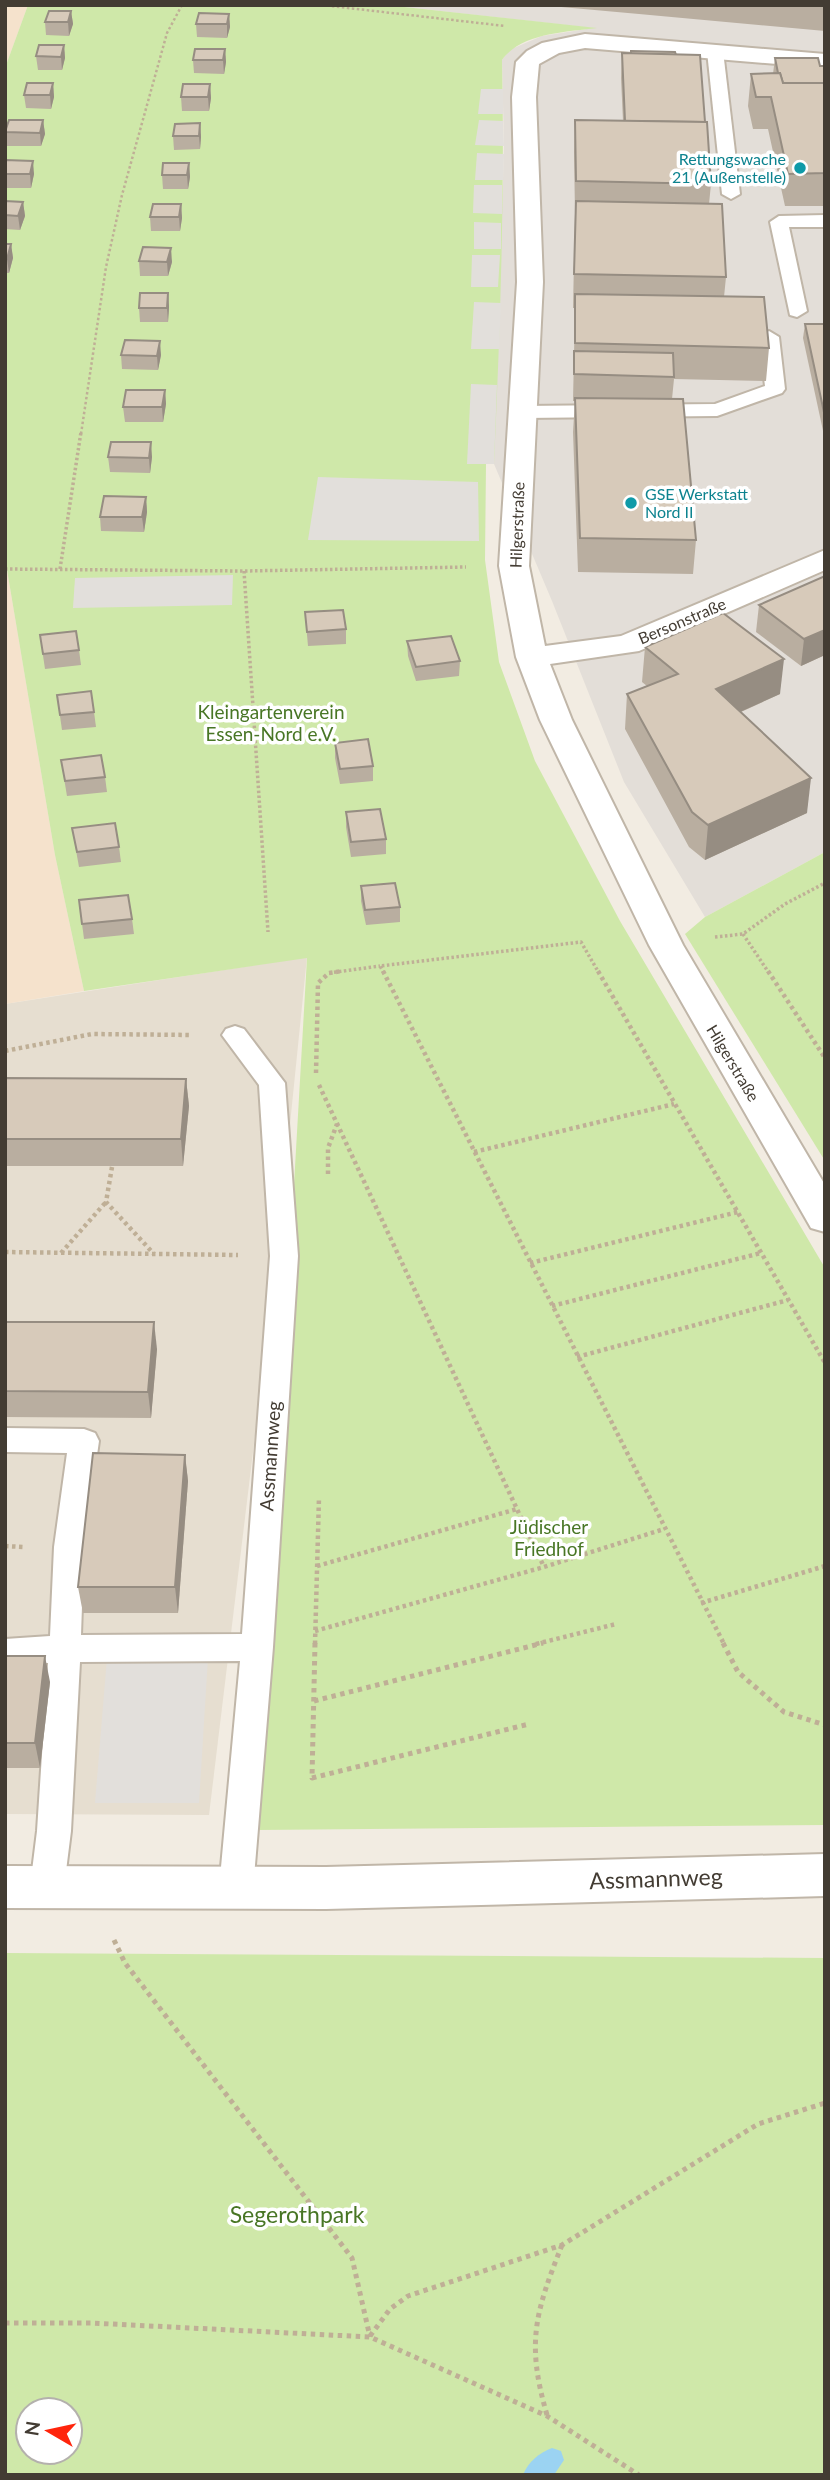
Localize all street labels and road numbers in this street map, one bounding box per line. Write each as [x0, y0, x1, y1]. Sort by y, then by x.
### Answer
street label: Hilgerstraße [506, 482, 527, 568]
street label: Bersonstraße [635, 594, 729, 648]
street label: Hilgerstraße [703, 1021, 764, 1105]
street label: Assmannweg [254, 1400, 285, 1512]
street label: Assmannweg [589, 1862, 723, 1894]

